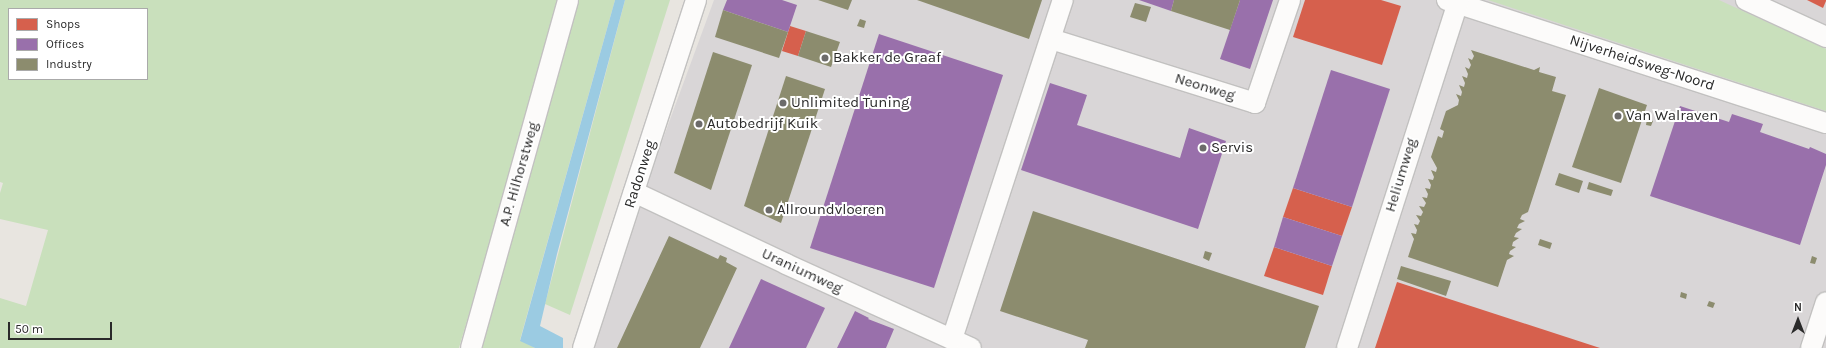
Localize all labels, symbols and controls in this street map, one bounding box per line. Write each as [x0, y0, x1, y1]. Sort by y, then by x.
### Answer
legend [8, 8, 148, 80]
text: Shops [46, 17, 80, 31]
street label: Nijverheidsweg-Noord [1567, 31, 1717, 95]
text: Offices [46, 37, 84, 51]
place label: Bakker de Graaf [833, 49, 941, 67]
marker: Bakker de Graaf [820, 53, 830, 63]
text: Industry [46, 57, 92, 71]
street label: Neonweg [1173, 69, 1237, 105]
place label: Unlimited Tuning [791, 94, 909, 112]
marker: Unlimited Tuning [778, 98, 788, 108]
place label: Van Walraven [1626, 107, 1718, 125]
marker: Van Walraven [1613, 111, 1623, 121]
place label: Autobedrijf Kuik [707, 115, 818, 133]
marker: Autobedrijf Kuik [694, 119, 704, 129]
street label: A.P. Hilhorstweg [495, 120, 543, 228]
street label: Heliumweg [1381, 136, 1421, 214]
street label: Radonweg [621, 138, 659, 210]
place label: Servis [1211, 139, 1253, 157]
marker: Servis [1198, 143, 1208, 153]
place label: Allroundvloeren [777, 201, 884, 219]
marker: Allroundvloeren [764, 205, 774, 215]
street label: Uraniumweg [759, 244, 845, 298]
north arrow [1778, 300, 1818, 340]
text: N [1794, 301, 1802, 314]
scale bar [10, 314, 114, 340]
text: 50 m [15, 322, 43, 336]

